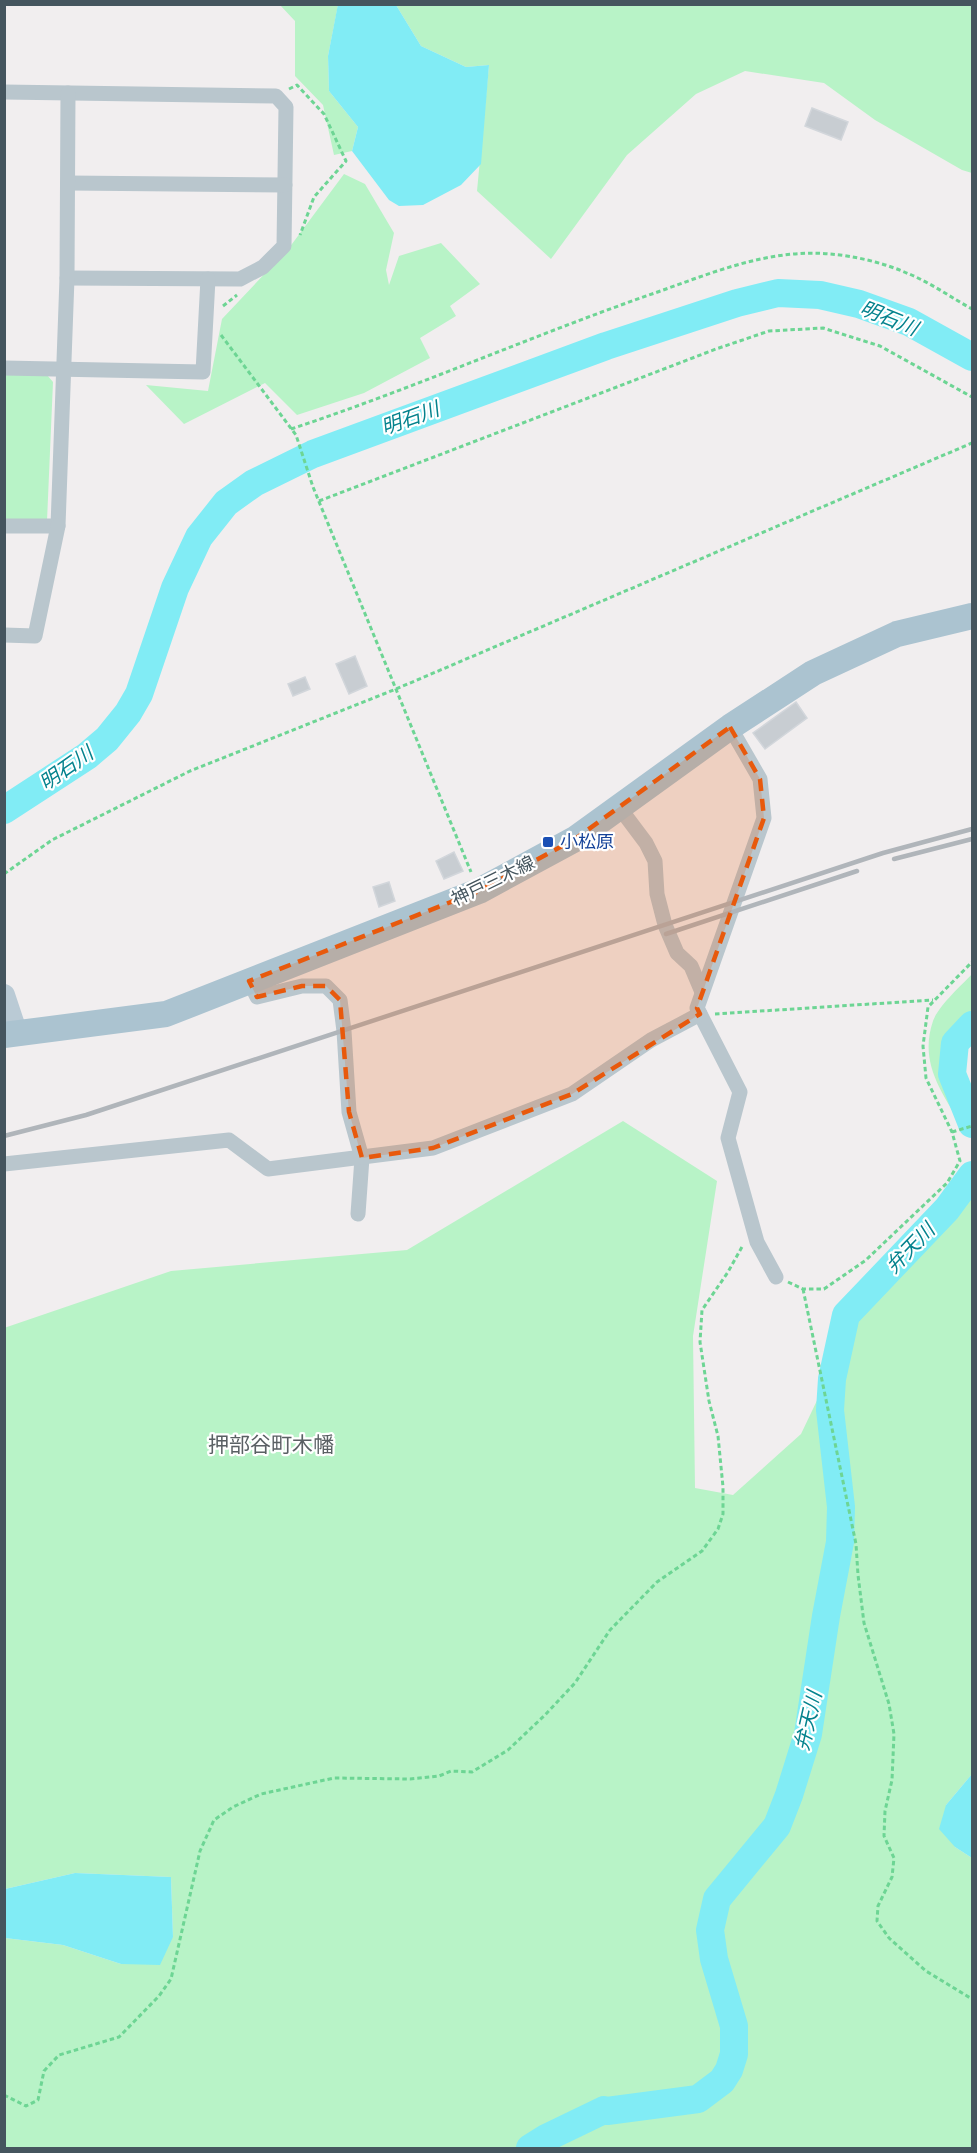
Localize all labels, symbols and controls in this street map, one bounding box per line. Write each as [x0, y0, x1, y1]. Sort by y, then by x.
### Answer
water label: 明石川 [856, 295, 924, 342]
water label: 明石川 [377, 395, 445, 440]
water label: 明石川 [34, 739, 100, 796]
place label: 小松原 [560, 830, 614, 853]
marker: 小松原 [541, 835, 555, 849]
street label: 神戸三木線 [447, 850, 538, 911]
water label: 弁天川 [880, 1216, 942, 1279]
district label: 押部谷町木幡 [208, 1431, 334, 1458]
water label: 弁天川 [789, 1687, 828, 1753]

